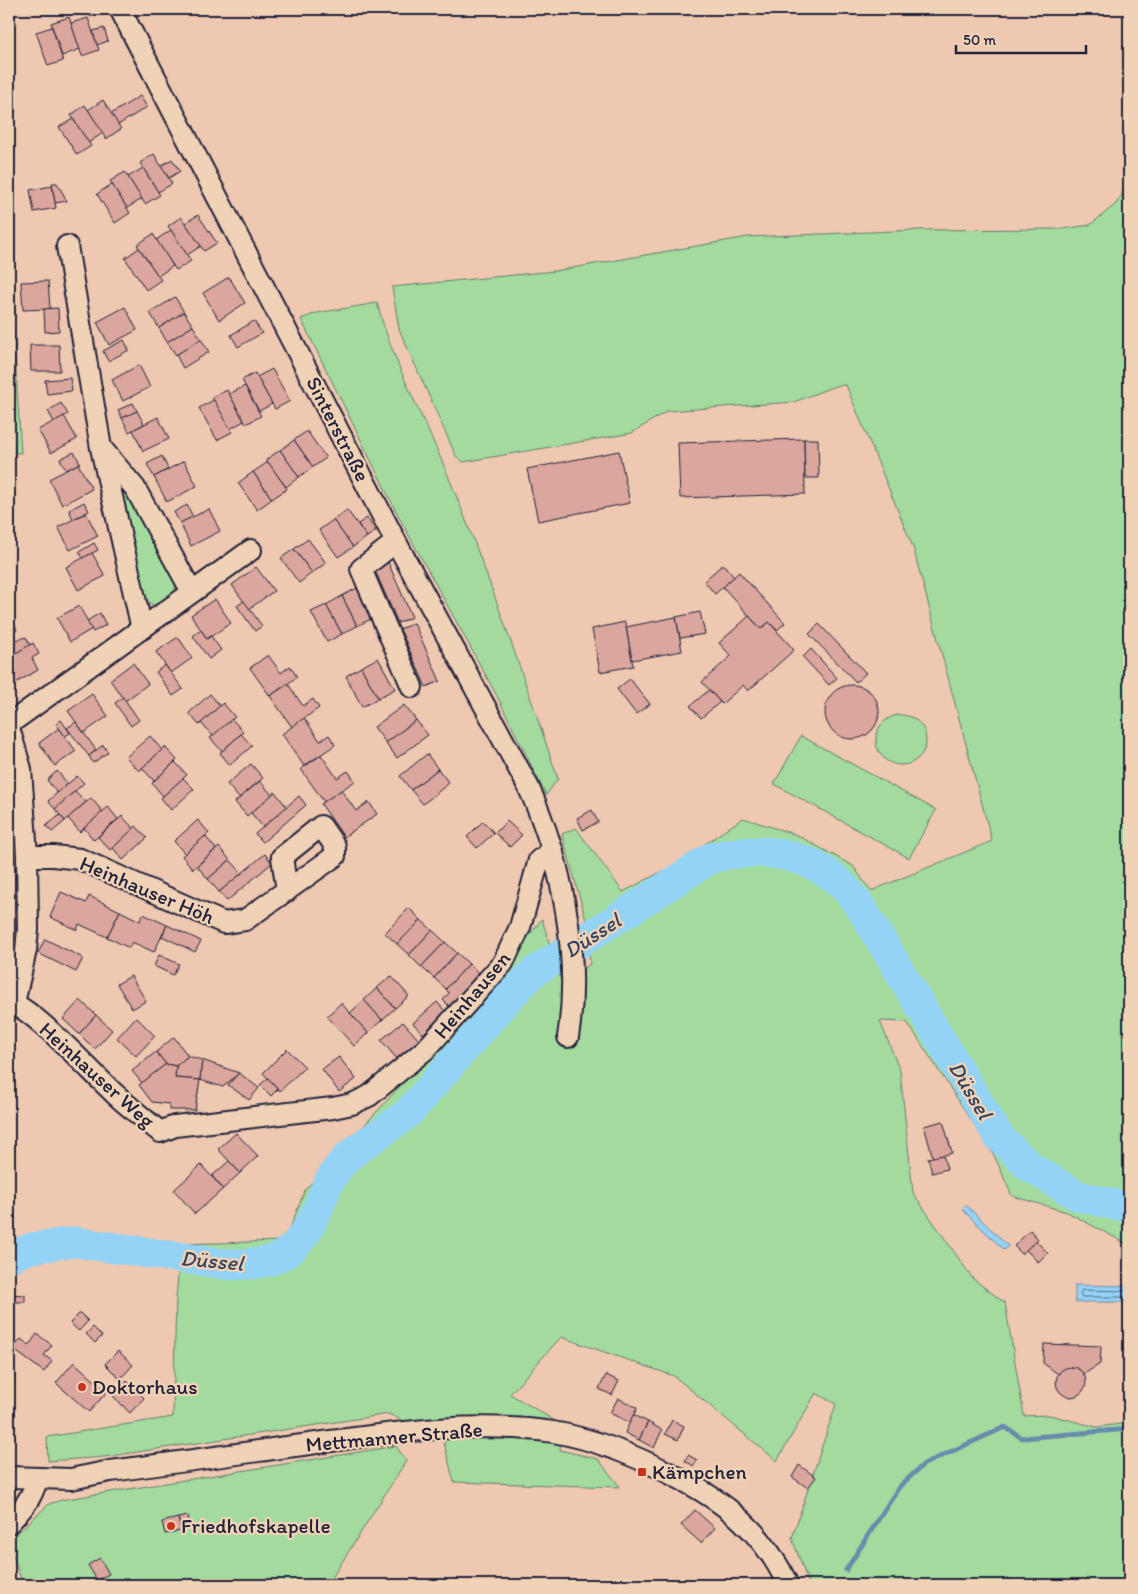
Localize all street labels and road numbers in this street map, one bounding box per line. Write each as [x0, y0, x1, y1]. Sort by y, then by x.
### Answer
street label: Sinterstraße [301, 372, 376, 485]
street label: Heinhauser Höh [76, 850, 218, 929]
street label: Heinhausen [428, 946, 515, 1043]
street label: Heinhauser Weg [35, 1016, 160, 1133]
street label: Mettmanner Straße [304, 1416, 483, 1457]

